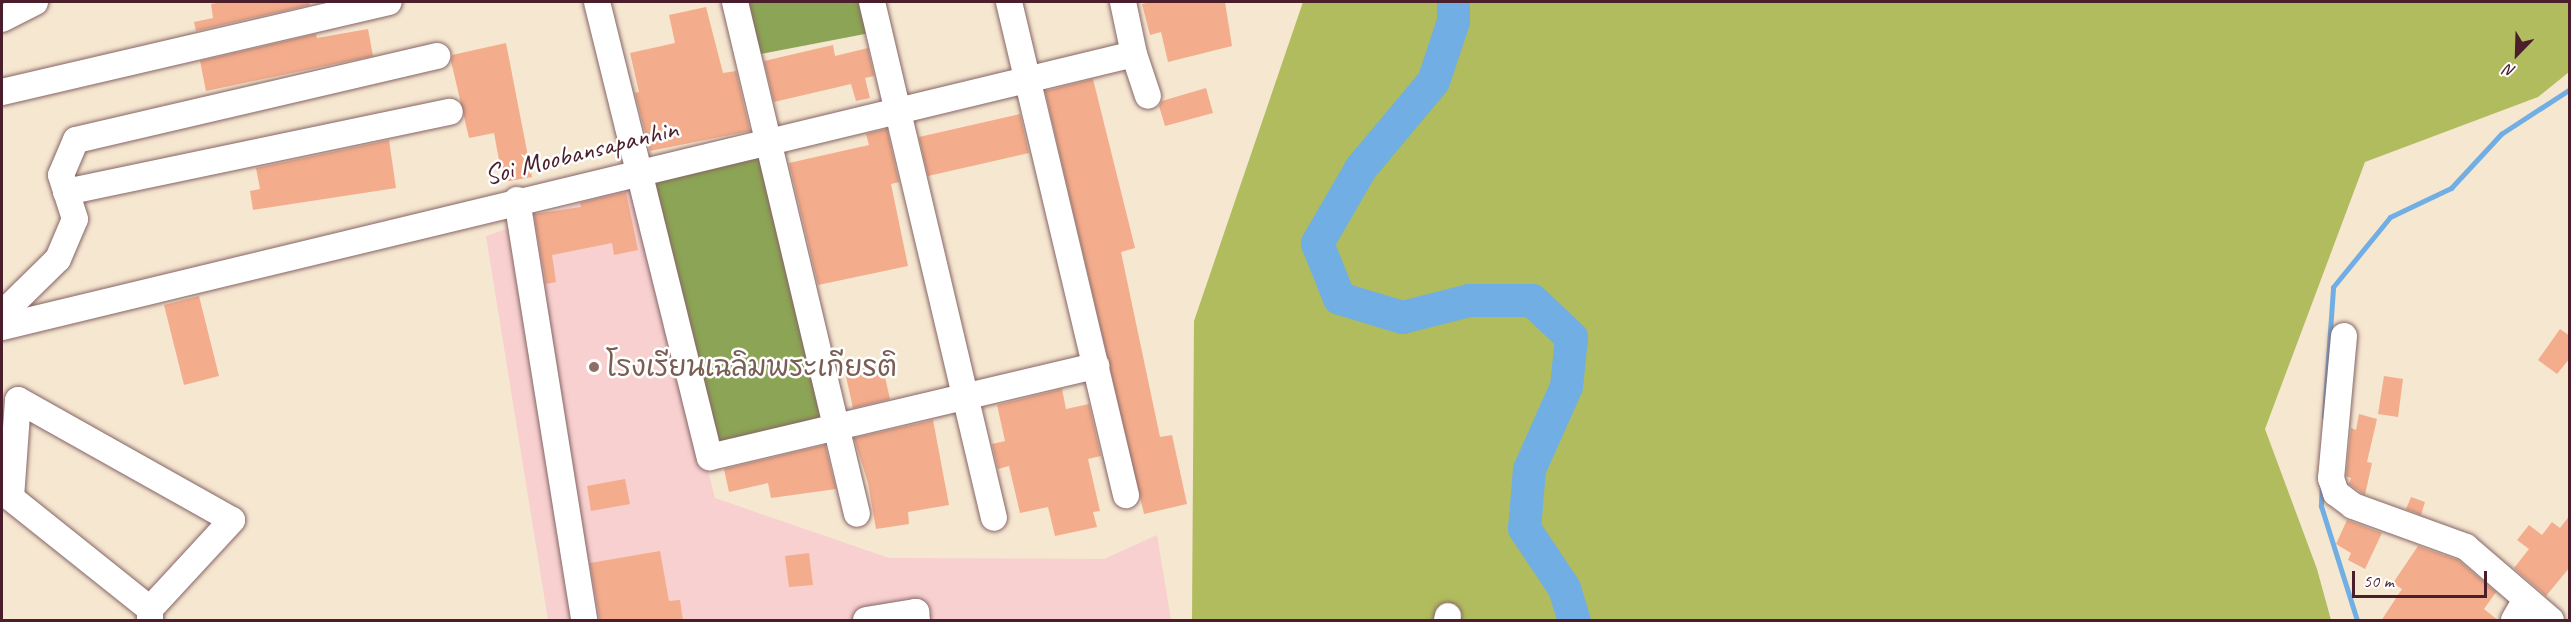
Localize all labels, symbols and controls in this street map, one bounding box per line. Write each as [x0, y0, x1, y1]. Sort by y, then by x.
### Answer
north arrow [2487, 24, 2547, 84]
text: N [2502, 59, 2518, 82]
street label: Soi Moobansapanhin [481, 112, 681, 192]
place label: โรงเรียนเฉลิมพระเกียรติ [606, 350, 897, 384]
marker: โรงเรียนเฉลิมพระเกียรติ [587, 360, 601, 374]
scale bar [2355, 559, 2490, 597]
text: 50 m [2363, 570, 2394, 592]

